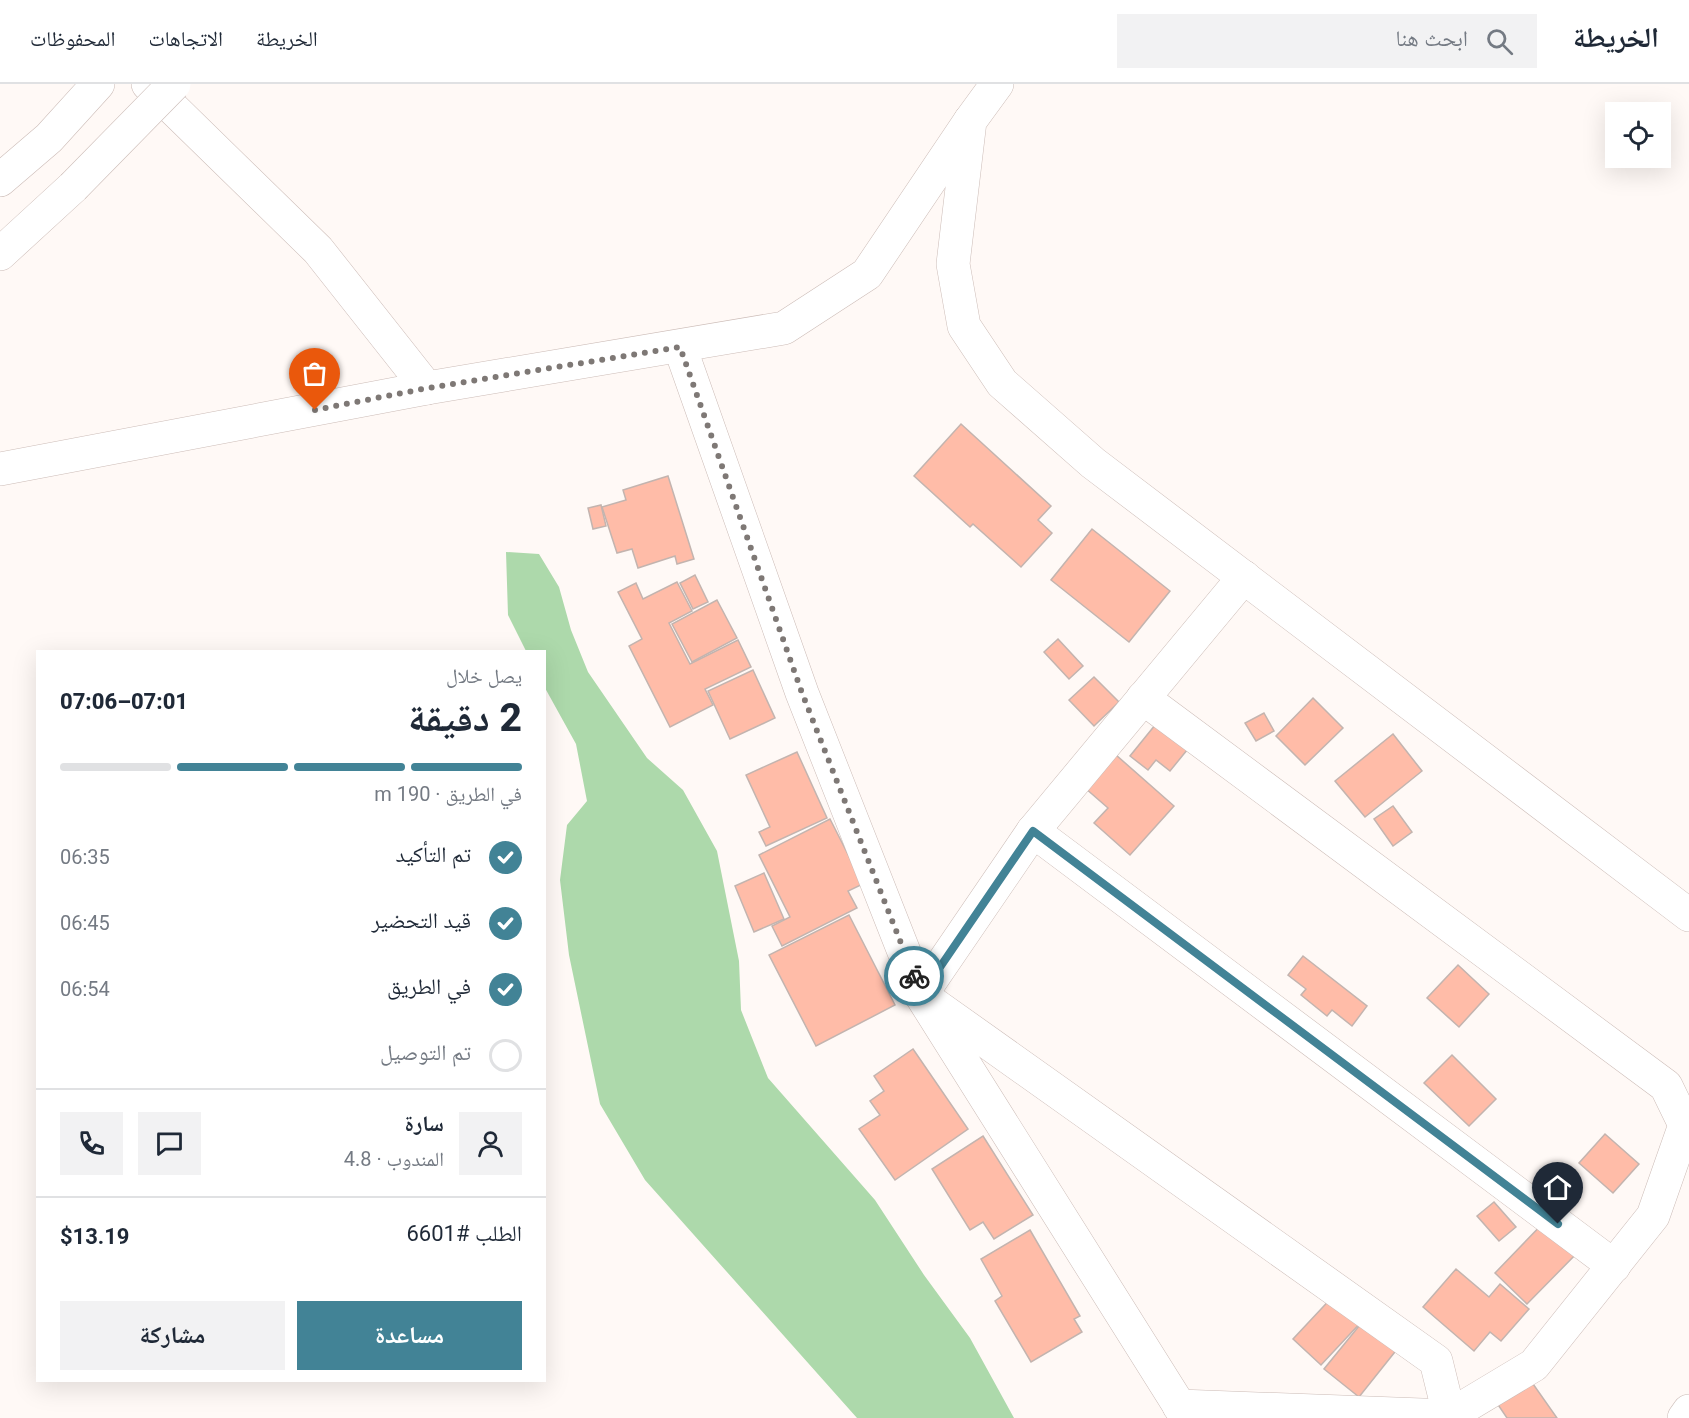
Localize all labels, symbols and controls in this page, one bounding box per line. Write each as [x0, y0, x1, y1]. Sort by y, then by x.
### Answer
search box [1117, 14, 1537, 68]
text: الخريطة [1573, 21, 1659, 54]
icon: search [1483, 25, 1516, 58]
text: ابحث هنا [1396, 26, 1468, 51]
text: المحفوظات [30, 27, 115, 51]
text: الاتجاهات [148, 27, 223, 51]
text: الخريطة [256, 27, 318, 51]
map controls [1605, 102, 1671, 168]
button: locate [1605, 102, 1671, 168]
pin [289, 348, 340, 410]
icon: bag [298, 357, 331, 390]
text: يصل خلال [446, 664, 522, 688]
text: 07:01–07:06 [60, 689, 188, 714]
text: 2 دقيقة [408, 695, 522, 741]
text: في الطريق · 190 m [374, 782, 522, 806]
icon: check [489, 841, 522, 874]
text: تم التأكيد [396, 842, 471, 867]
text: 06:35 [60, 845, 110, 869]
icon: check [489, 907, 522, 940]
text: قيد التحضير [372, 908, 471, 933]
text: 06:45 [60, 911, 110, 935]
courier [884, 946, 944, 1006]
icon: bike [898, 960, 931, 993]
icon: check [489, 973, 522, 1006]
text: في الطريق [387, 974, 471, 999]
text: 06:54 [60, 977, 110, 1001]
text: تم التوصيل [380, 1040, 471, 1065]
text: سارة [405, 1111, 444, 1136]
button: phone [60, 1112, 123, 1175]
button: chat [138, 1112, 201, 1175]
button: person [459, 1112, 522, 1175]
text: المندوب · 4.8 [344, 1147, 444, 1171]
pin [1532, 1162, 1583, 1224]
icon: home [1541, 1171, 1574, 1204]
text: الطلب #6601 [406, 1221, 522, 1246]
text: $13.19 [60, 1224, 130, 1249]
button: مشاركة [60, 1301, 285, 1370]
button: مساعدة [297, 1301, 522, 1370]

